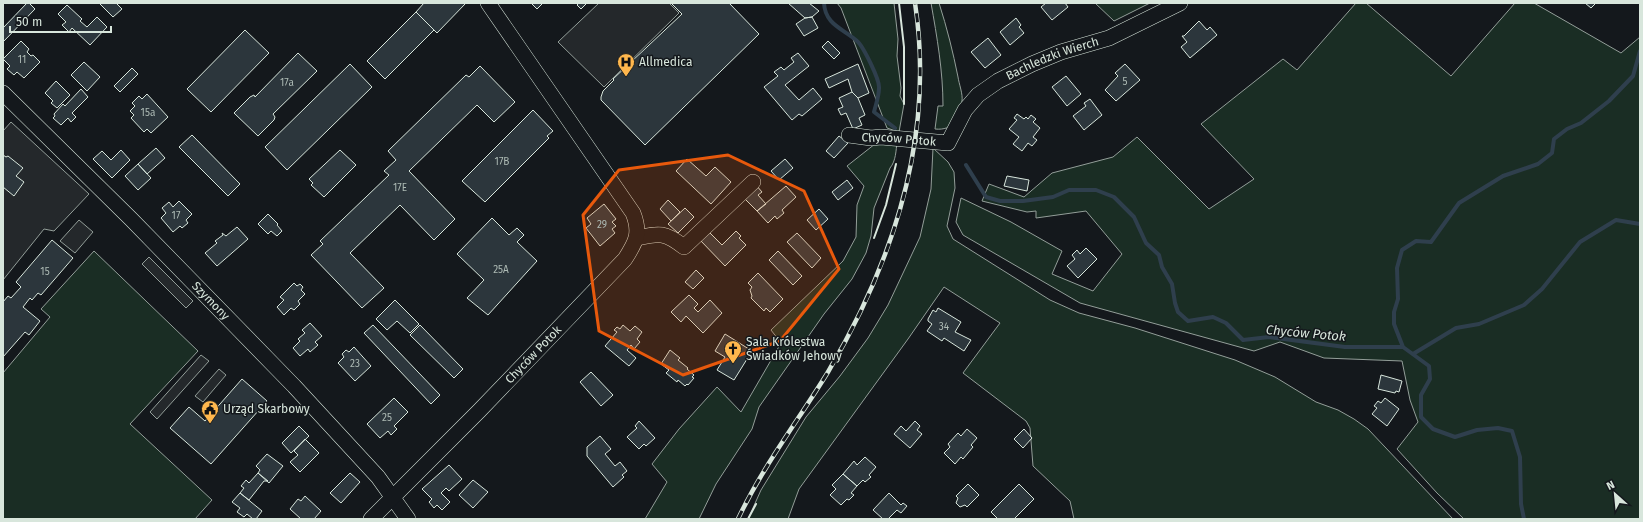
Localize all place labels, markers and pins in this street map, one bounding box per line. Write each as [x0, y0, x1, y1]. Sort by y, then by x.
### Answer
hospital icon: Allmedica [616, 52, 636, 77]
place label: Allmedica [639, 55, 692, 69]
place label: Sala Królestwa Świadków Jehowy [746, 335, 842, 363]
church icon: Sala Królestwa Świadków Jehowy [723, 339, 743, 364]
public building icon: Urząd Skarbowy [200, 399, 220, 424]
place label: Urząd Skarbowy [223, 402, 310, 416]

